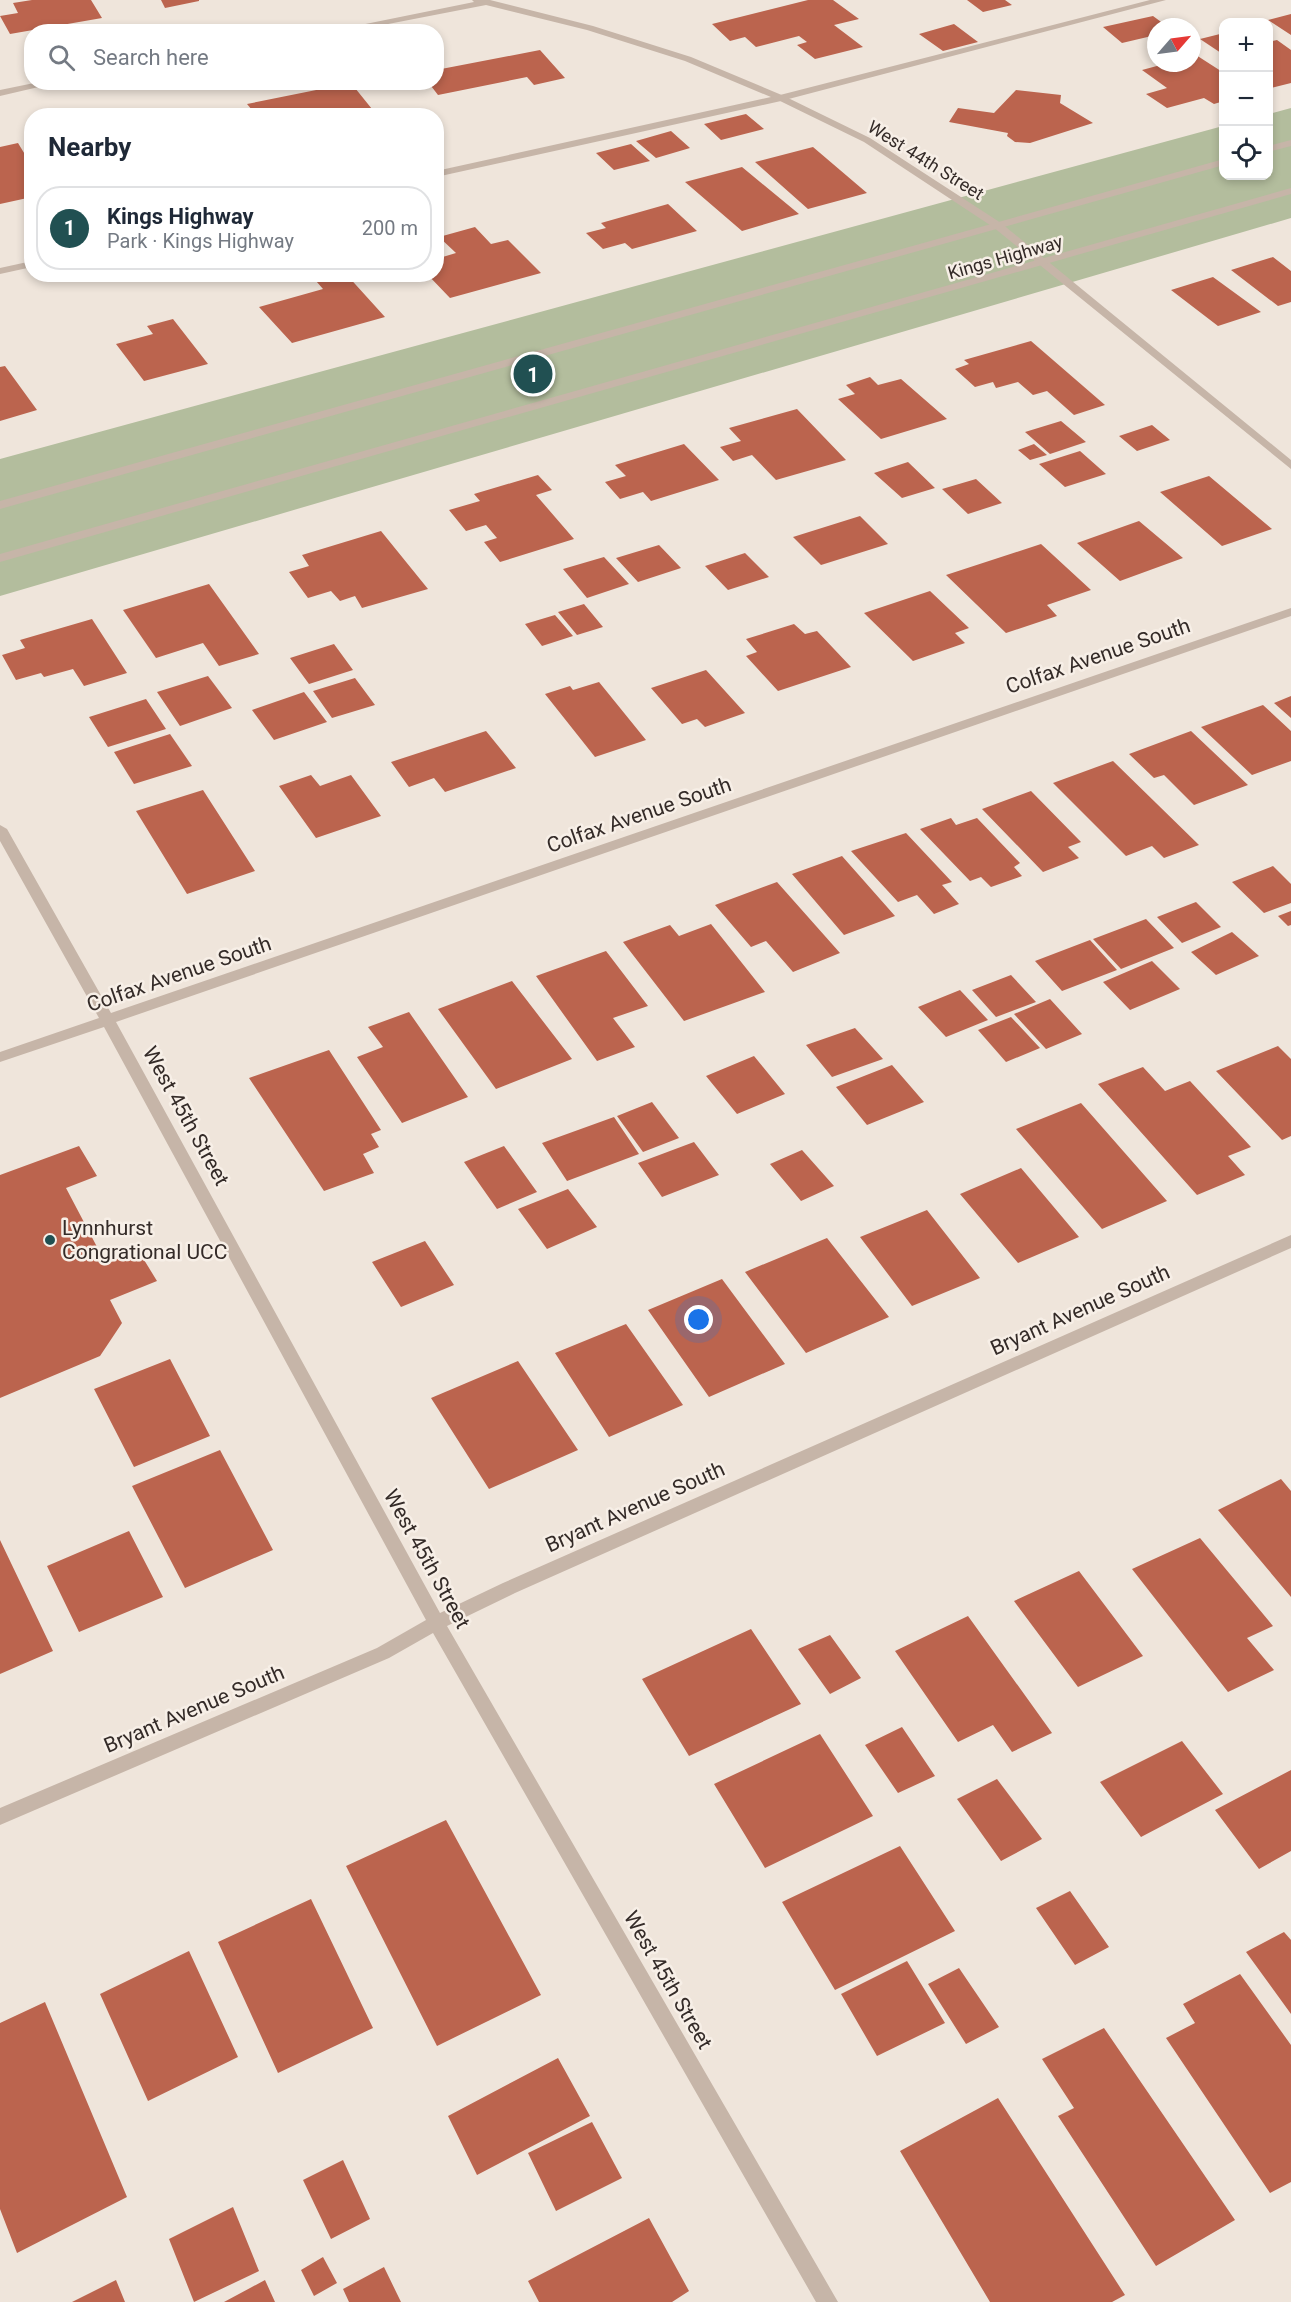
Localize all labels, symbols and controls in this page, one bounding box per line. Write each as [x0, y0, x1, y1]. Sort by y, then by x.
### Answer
north arrow [1147, 18, 1201, 72]
map controls [1219, 18, 1273, 180]
button: + [1219, 18, 1273, 72]
search box [24, 24, 444, 90]
icon: search [45, 41, 78, 74]
text: Search here [93, 45, 209, 70]
button: − [1219, 72, 1273, 126]
street label: West 44th Street [864, 116, 988, 204]
button: locate [1219, 126, 1273, 180]
text: Nearby [48, 132, 131, 162]
text: Kings Highway [107, 204, 254, 229]
text: 1 [64, 216, 75, 240]
text: 200 m [362, 216, 418, 240]
text: Park · Kings Highway [107, 229, 294, 253]
street label: Kings Highway [945, 230, 1065, 283]
pin: 1 [514, 352, 552, 397]
street label: Colfax Avenue South [1003, 613, 1193, 699]
street label: Colfax Avenue South [544, 772, 734, 858]
street label: Colfax Avenue South [84, 931, 274, 1017]
street label: West 45th Street [138, 1042, 234, 1190]
place label: Lynnhurst Congrational UCC [62, 1216, 227, 1264]
marker: Lynnhurst Congrational UCC [43, 1233, 57, 1247]
street label: Bryant Avenue South [987, 1260, 1173, 1360]
your location [684, 1305, 713, 1334]
street label: Bryant Avenue South [542, 1457, 728, 1557]
street label: West 45th Street [379, 1485, 475, 1633]
street label: Bryant Avenue South [100, 1660, 288, 1758]
street label: West 45th Street [619, 1907, 717, 2053]

